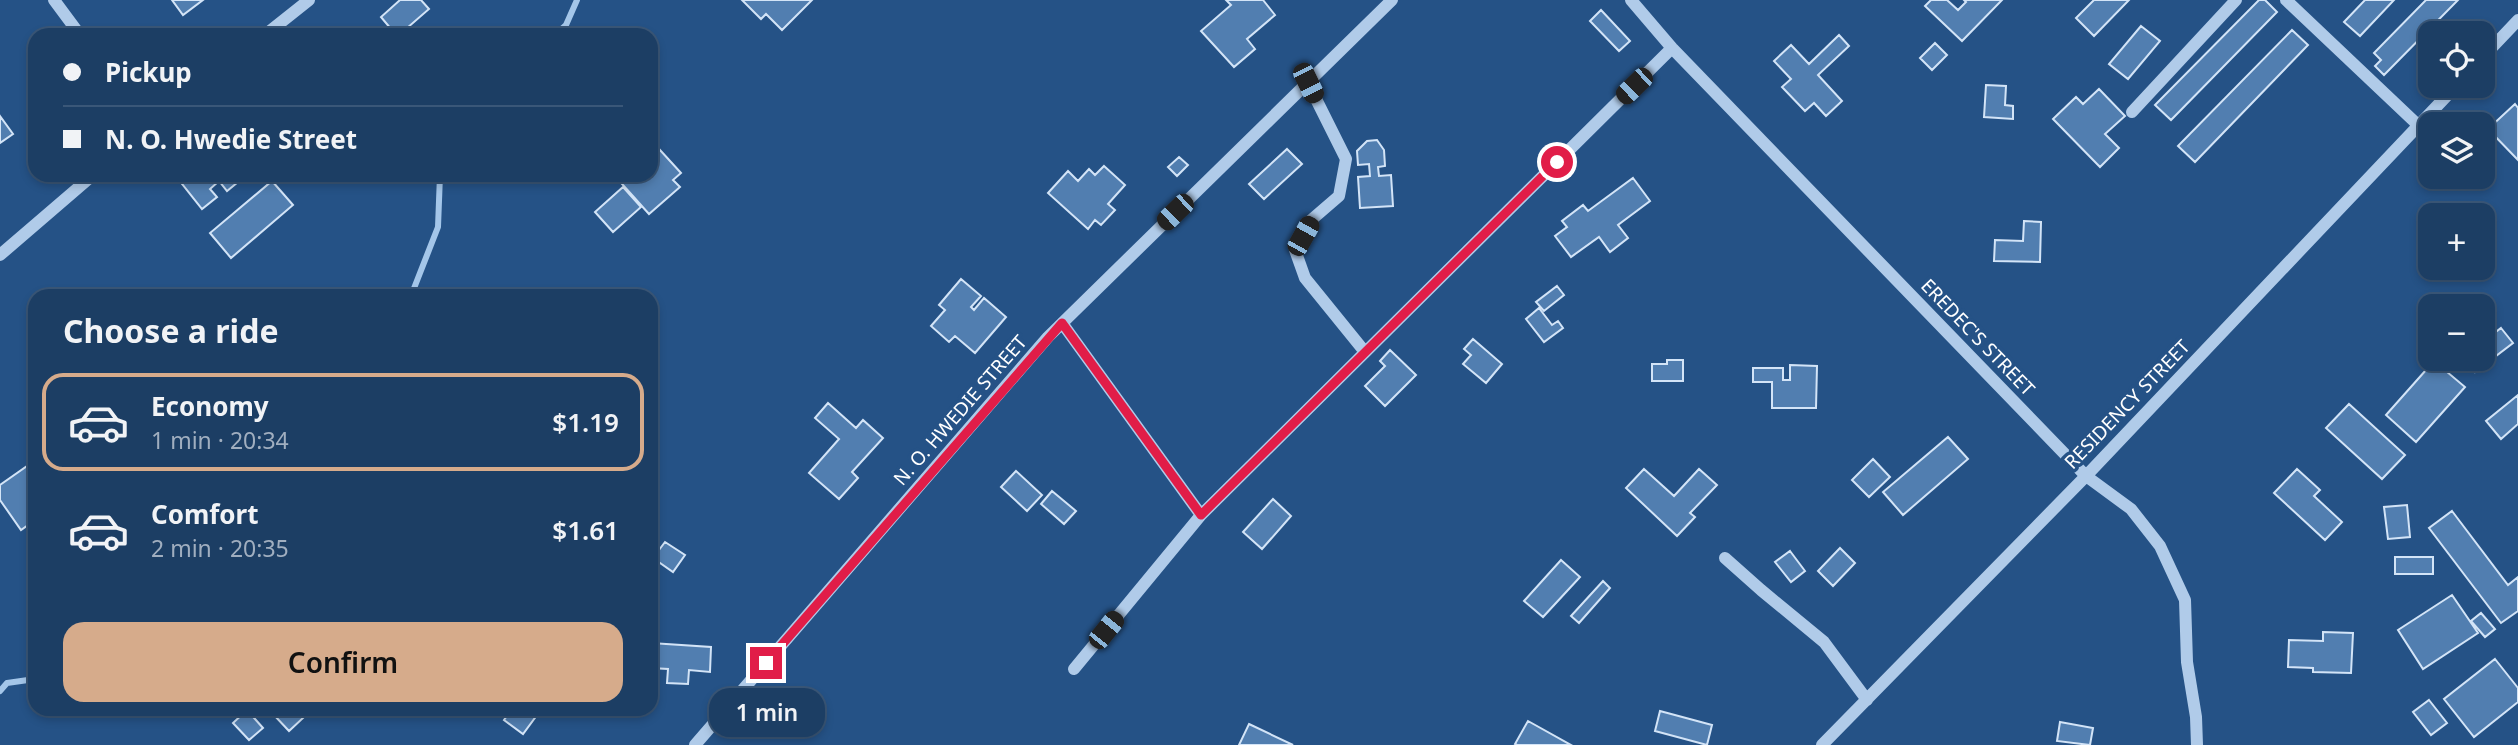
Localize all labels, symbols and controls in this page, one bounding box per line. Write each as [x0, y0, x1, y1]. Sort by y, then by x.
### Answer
map controls [2418, 21, 2495, 371]
button: locate [2418, 21, 2495, 98]
text: Pickup [105, 54, 192, 90]
car [1290, 60, 1327, 106]
car [1612, 64, 1657, 108]
button: layers [2418, 112, 2495, 189]
text: N. O. Hwedie Street [105, 121, 357, 157]
route start [1541, 146, 1573, 178]
car [1153, 190, 1198, 234]
button: + [2418, 203, 2495, 280]
car [1284, 213, 1323, 259]
street label: EREDEC'S STREET [1915, 273, 2041, 402]
button: − [2418, 294, 2495, 371]
text: Choose a ride [63, 309, 279, 352]
street label: N. O. HWEDIE STREET [887, 329, 1033, 491]
street label: RESIDENCY STREET [2058, 333, 2196, 474]
text: Economy [151, 388, 269, 424]
icon: car [67, 391, 130, 454]
text: $1.19 [552, 404, 619, 440]
text: 1 min · 20:34 [151, 424, 289, 456]
text: Comfort [151, 496, 259, 532]
icon: car [67, 499, 130, 562]
text: $1.61 [552, 512, 619, 548]
text: 2 min · 20:35 [151, 532, 289, 564]
car [1085, 607, 1128, 653]
button: Confirm [63, 622, 623, 702]
route end [750, 647, 782, 679]
callout: 1 min [708, 688, 824, 736]
text: 1 min [736, 696, 798, 728]

